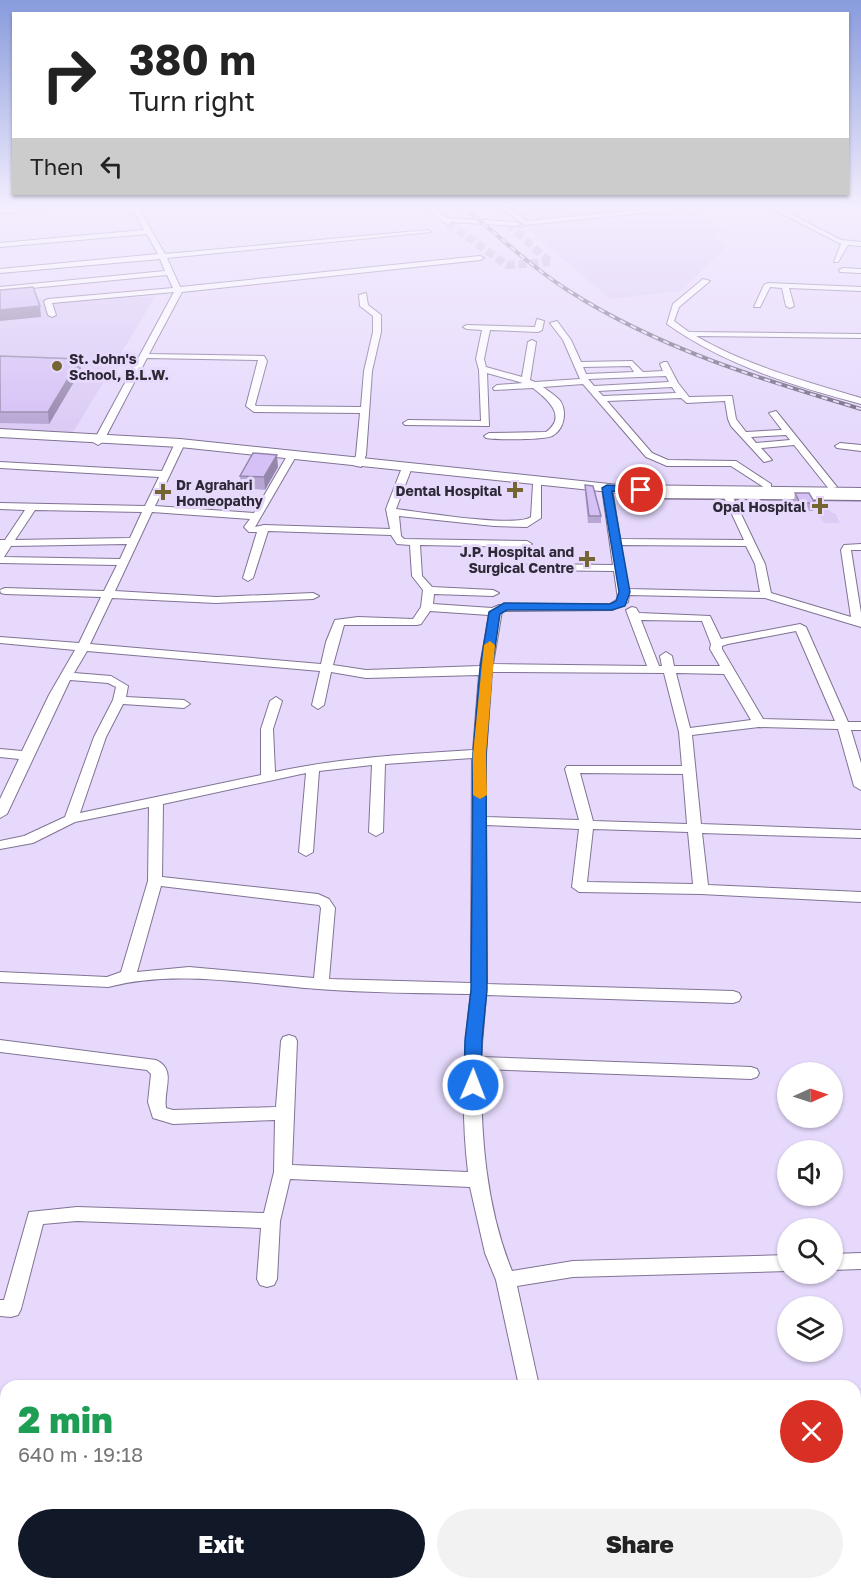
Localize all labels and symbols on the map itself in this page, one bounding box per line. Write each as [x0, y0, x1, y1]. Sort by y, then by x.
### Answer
place label: St. John's School, B.L.W. [69, 350, 169, 383]
marker: St. John's School, B.L.W. [50, 359, 64, 373]
pin [615, 464, 666, 515]
place label: Dr Agrahari Homeopathy [176, 476, 264, 509]
marker: Dental Hospital [506, 481, 524, 499]
place label: Dental Hospital [396, 482, 502, 499]
marker: Dr Agrahari Homeopathy [154, 483, 172, 501]
marker: Opal Hospital [811, 497, 829, 515]
place label: Opal Hospital [713, 498, 806, 515]
place label: J.P. Hospital and Surgical Centre [460, 543, 574, 576]
marker: J.P. Hospital and Surgical Centre [578, 550, 596, 568]
position arrow [441, 1053, 505, 1117]
north arrow [777, 1062, 843, 1128]

